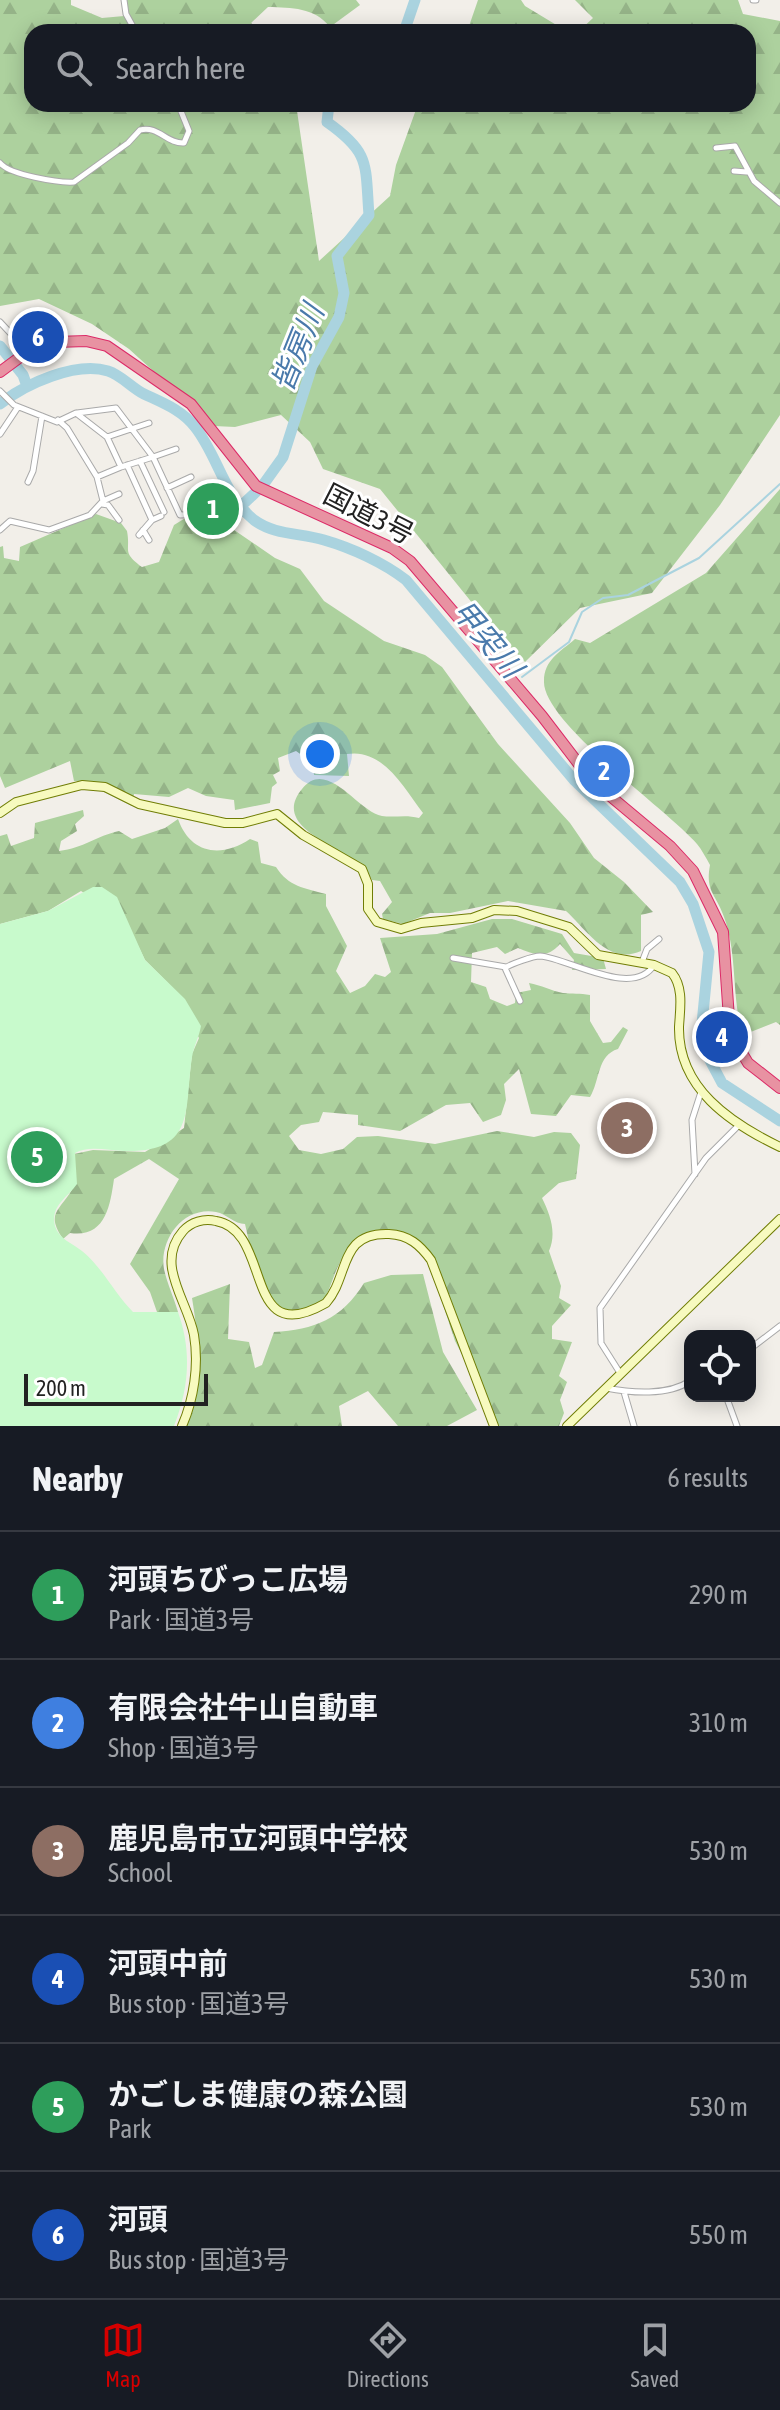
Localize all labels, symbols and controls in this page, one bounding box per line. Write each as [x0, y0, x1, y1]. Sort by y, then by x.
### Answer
search box [24, 24, 756, 112]
icon: search [52, 46, 96, 90]
text: Search here [116, 51, 245, 85]
water label: 皆房川 [264, 297, 331, 396]
pin: 6 [12, 307, 64, 367]
street label: 国道3号 [318, 478, 420, 550]
pin: 1 [187, 479, 239, 539]
water label: 甲突川 [446, 593, 532, 686]
your location [300, 734, 340, 774]
pin: 2 [578, 741, 630, 801]
pin: 4 [696, 1007, 748, 1067]
pin: 3 [601, 1098, 653, 1158]
pin: 5 [11, 1127, 63, 1187]
map controls [684, 1330, 756, 1402]
button: locate [684, 1330, 756, 1402]
scale bar [24, 1370, 208, 1406]
text: 200 m [36, 1375, 86, 1401]
text: Nearby [32, 1459, 123, 1498]
text: 6 results [667, 1463, 748, 1493]
text: 河頭ちびっこ広場 [108, 1562, 348, 1596]
text: 1 [52, 1580, 64, 1610]
text: 290 m [689, 1580, 748, 1610]
text: Park · 国道3号 [108, 1605, 254, 1635]
text: 有限会社牛山自動車 [108, 1690, 378, 1724]
text: 2 [52, 1708, 64, 1738]
text: 310 m [689, 1708, 748, 1738]
text: Shop · 国道3号 [108, 1733, 259, 1763]
text: 鹿児島市立河頭中学校 [108, 1821, 408, 1855]
text: 3 [52, 1836, 64, 1866]
text: 530 m [689, 1836, 748, 1866]
text: School [108, 1858, 172, 1888]
text: 河頭中前 [108, 1946, 228, 1980]
text: 4 [52, 1964, 64, 1994]
text: 530 m [689, 1964, 748, 1994]
text: Bus stop · 国道3号 [108, 1989, 289, 2019]
text: かごしま健康の森公園 [108, 2077, 408, 2111]
text: 5 [52, 2092, 64, 2122]
text: 530 m [689, 2092, 748, 2122]
text: Park [108, 2114, 151, 2144]
text: 河頭 [108, 2202, 168, 2236]
text: 6 [52, 2220, 64, 2250]
text: 550 m [689, 2220, 748, 2250]
text: Bus stop · 国道3号 [108, 2245, 289, 2275]
tab: Map [101, 2318, 145, 2392]
tab: Directions [347, 2318, 429, 2392]
tab: Saved [630, 2318, 679, 2392]

